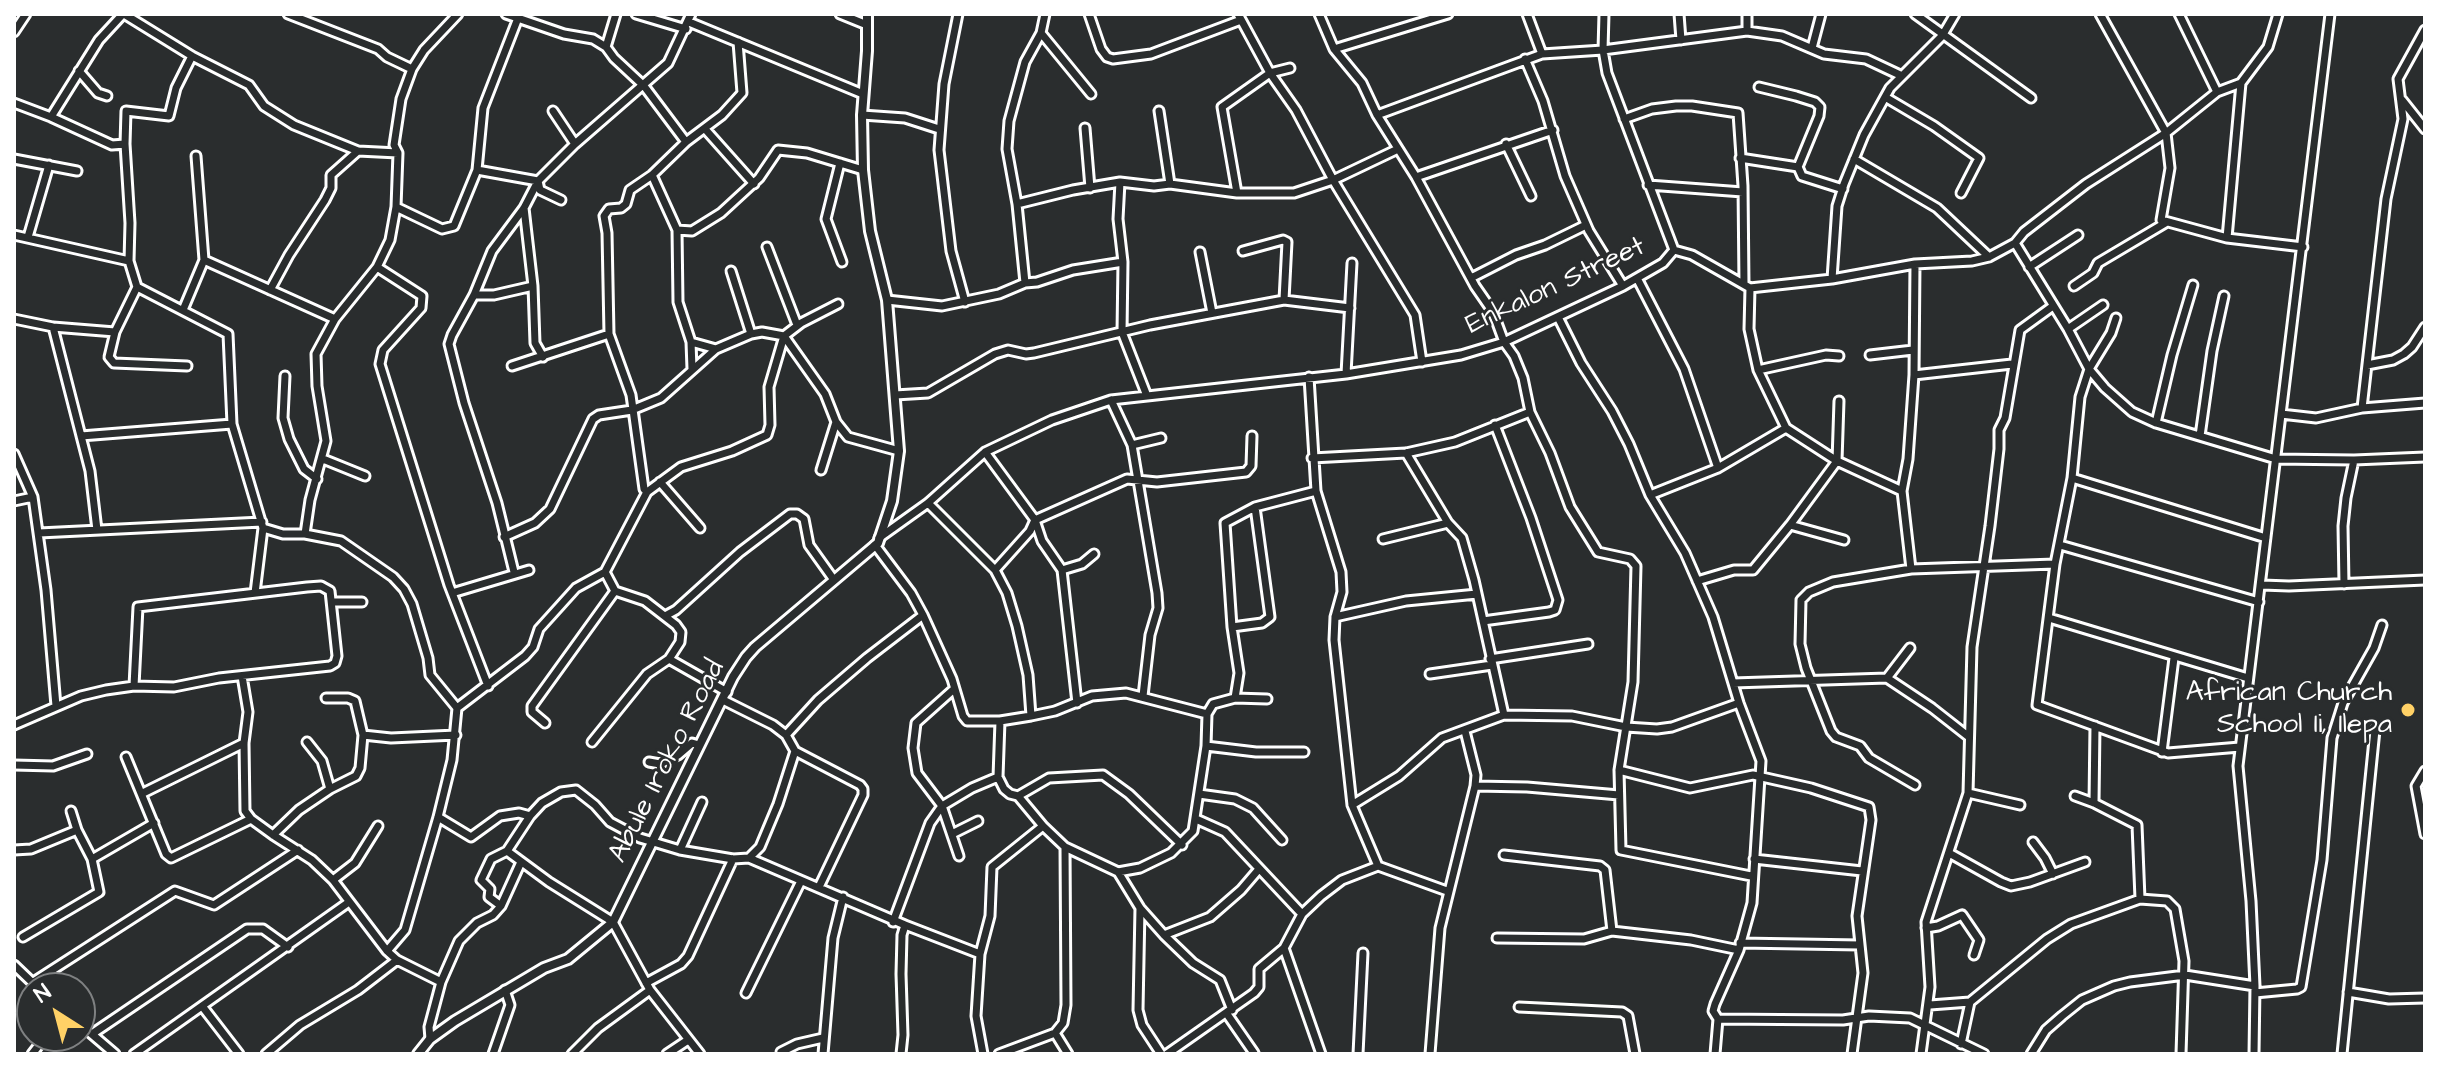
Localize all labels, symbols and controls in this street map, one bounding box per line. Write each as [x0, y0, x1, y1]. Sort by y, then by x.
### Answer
street label: Enkalon Street [1461, 231, 1651, 343]
street label: Abule Iroko Road [603, 655, 733, 869]
place label: African Church School Ii, Ilepa [2186, 677, 2392, 743]
marker: African Church School Ii, Ilepa [2399, 701, 2417, 719]
north arrow [16, 972, 96, 1052]
text: N [28, 977, 57, 1010]

